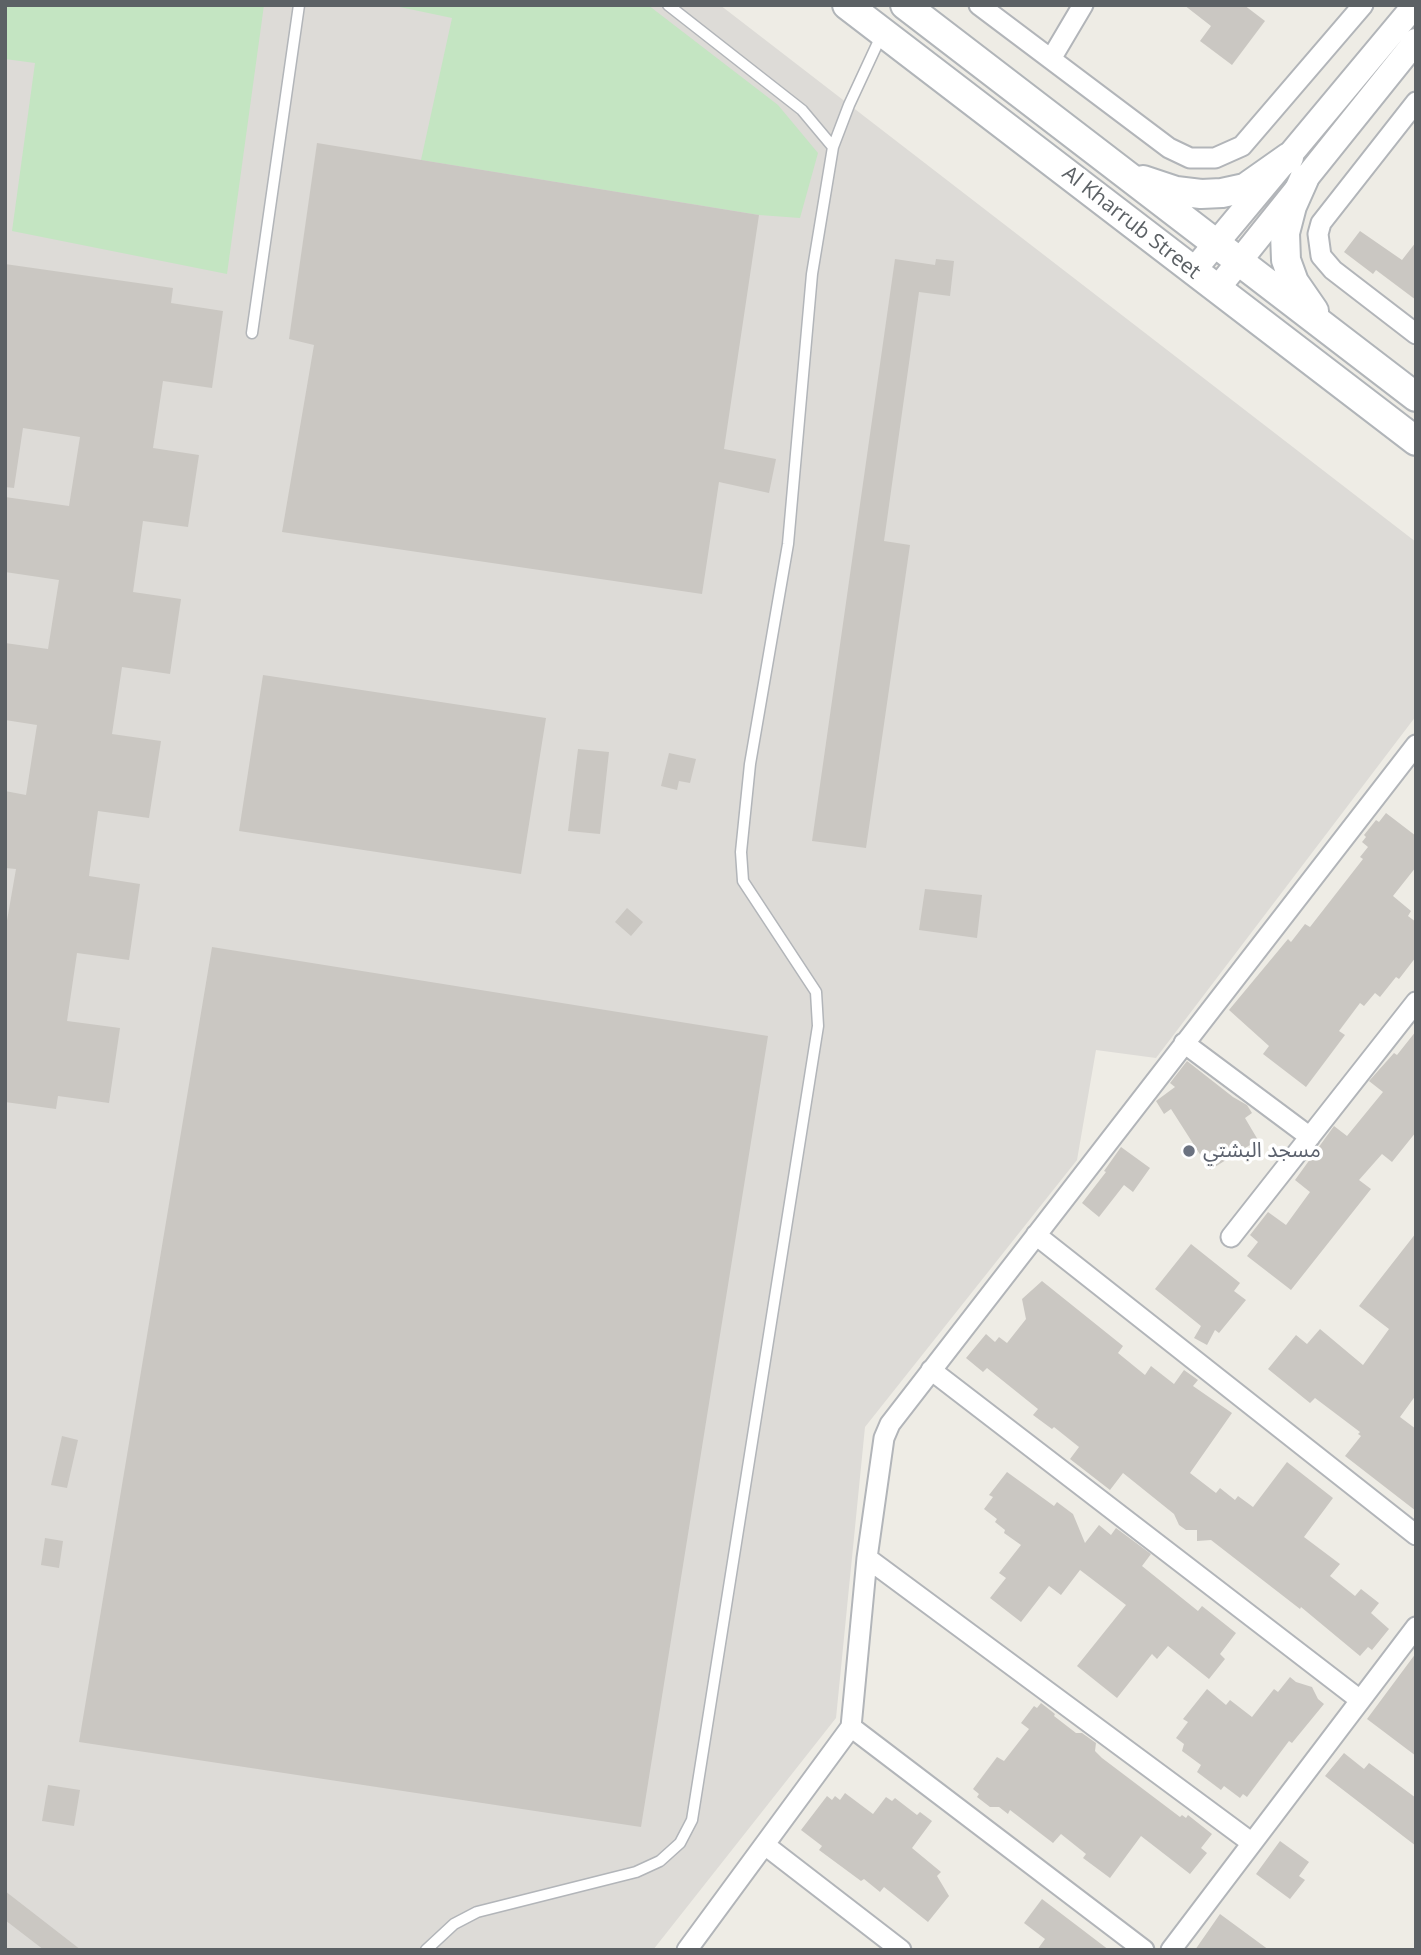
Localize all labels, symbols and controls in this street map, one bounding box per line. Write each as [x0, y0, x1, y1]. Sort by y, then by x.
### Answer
street label: Al Kharrub Street [1057, 161, 1205, 285]
place label: مسجد البشتي [1203, 1138, 1321, 1164]
marker: مسجد البشتي [1181, 1143, 1197, 1159]

